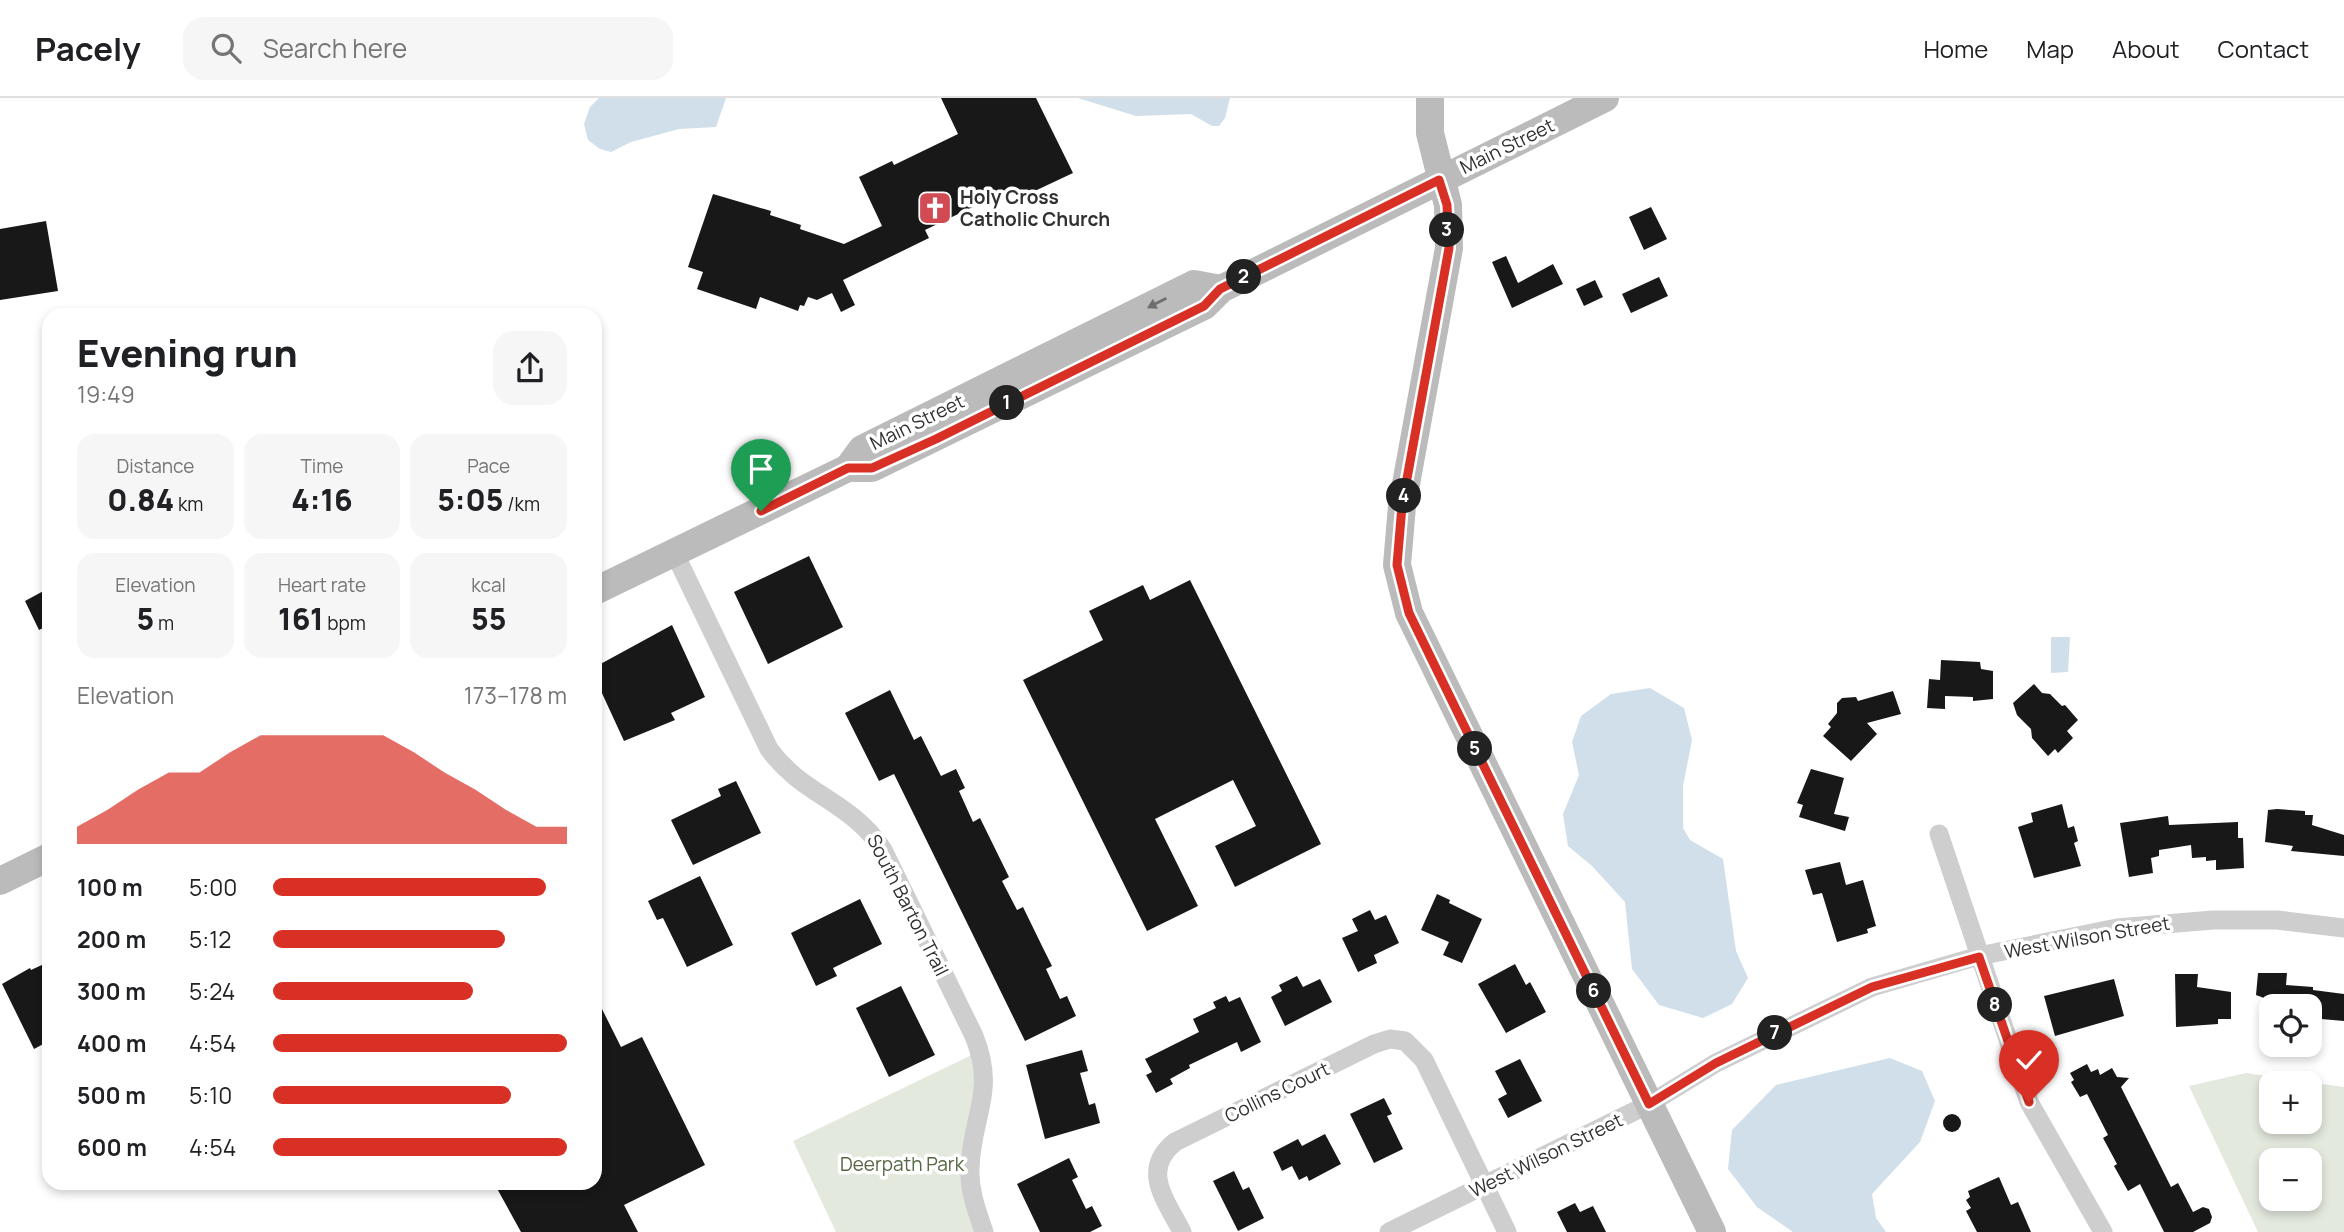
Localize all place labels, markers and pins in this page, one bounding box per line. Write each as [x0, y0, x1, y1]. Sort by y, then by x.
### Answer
place label: Holy Cross Catholic Church [960, 184, 1110, 232]
church icon: Holy Cross Catholic Church [916, 189, 954, 227]
pin: 3 [1430, 212, 1464, 248]
pin: 2 [1226, 260, 1262, 294]
pin: 1 [990, 386, 1024, 420]
pin [731, 439, 791, 511]
pin: 4 [1386, 478, 1422, 514]
pin: 5 [1458, 732, 1492, 766]
pin: 6 [1576, 974, 1612, 1008]
pin: 8 [1978, 988, 2012, 1023]
pin: 7 [1758, 1016, 1792, 1051]
pin [1999, 1030, 2059, 1102]

